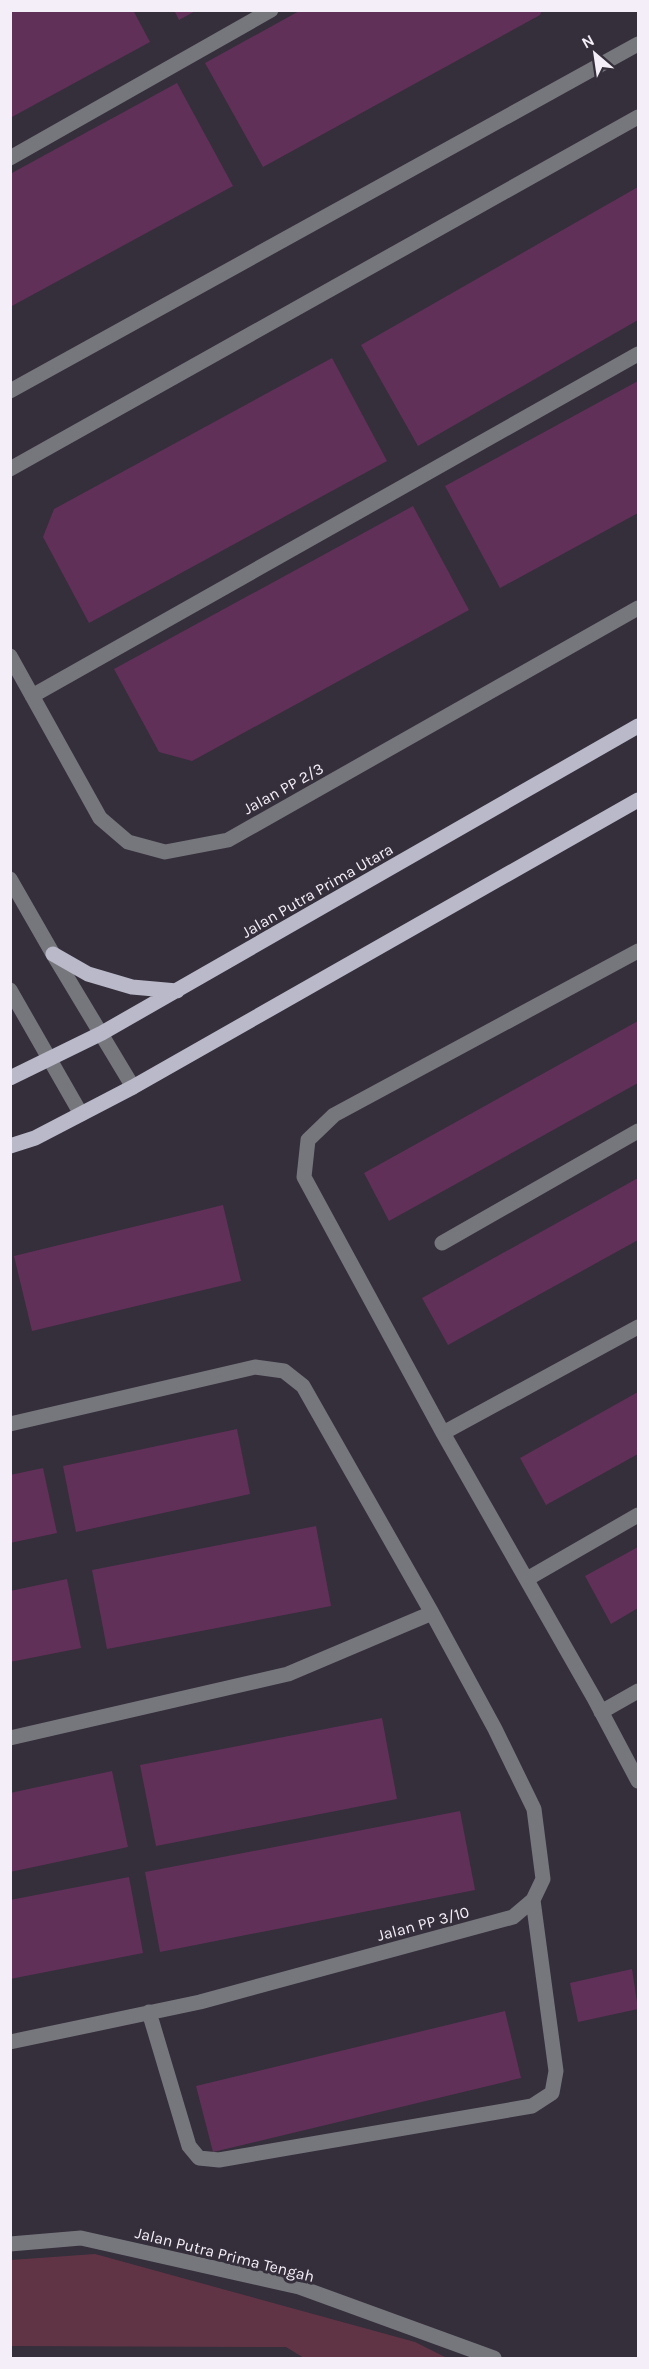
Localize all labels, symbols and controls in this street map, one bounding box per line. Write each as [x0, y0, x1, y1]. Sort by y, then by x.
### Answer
north arrow [565, 24, 625, 84]
text: N [578, 30, 598, 52]
street label: Jalan PP 2/3 [240, 759, 327, 818]
street label: Jalan Putra Prima Utara [238, 839, 396, 942]
street label: Jalan PP 3/10 [375, 1902, 471, 1945]
street label: Jalan Putra Prima Tengah [133, 2223, 317, 2286]

